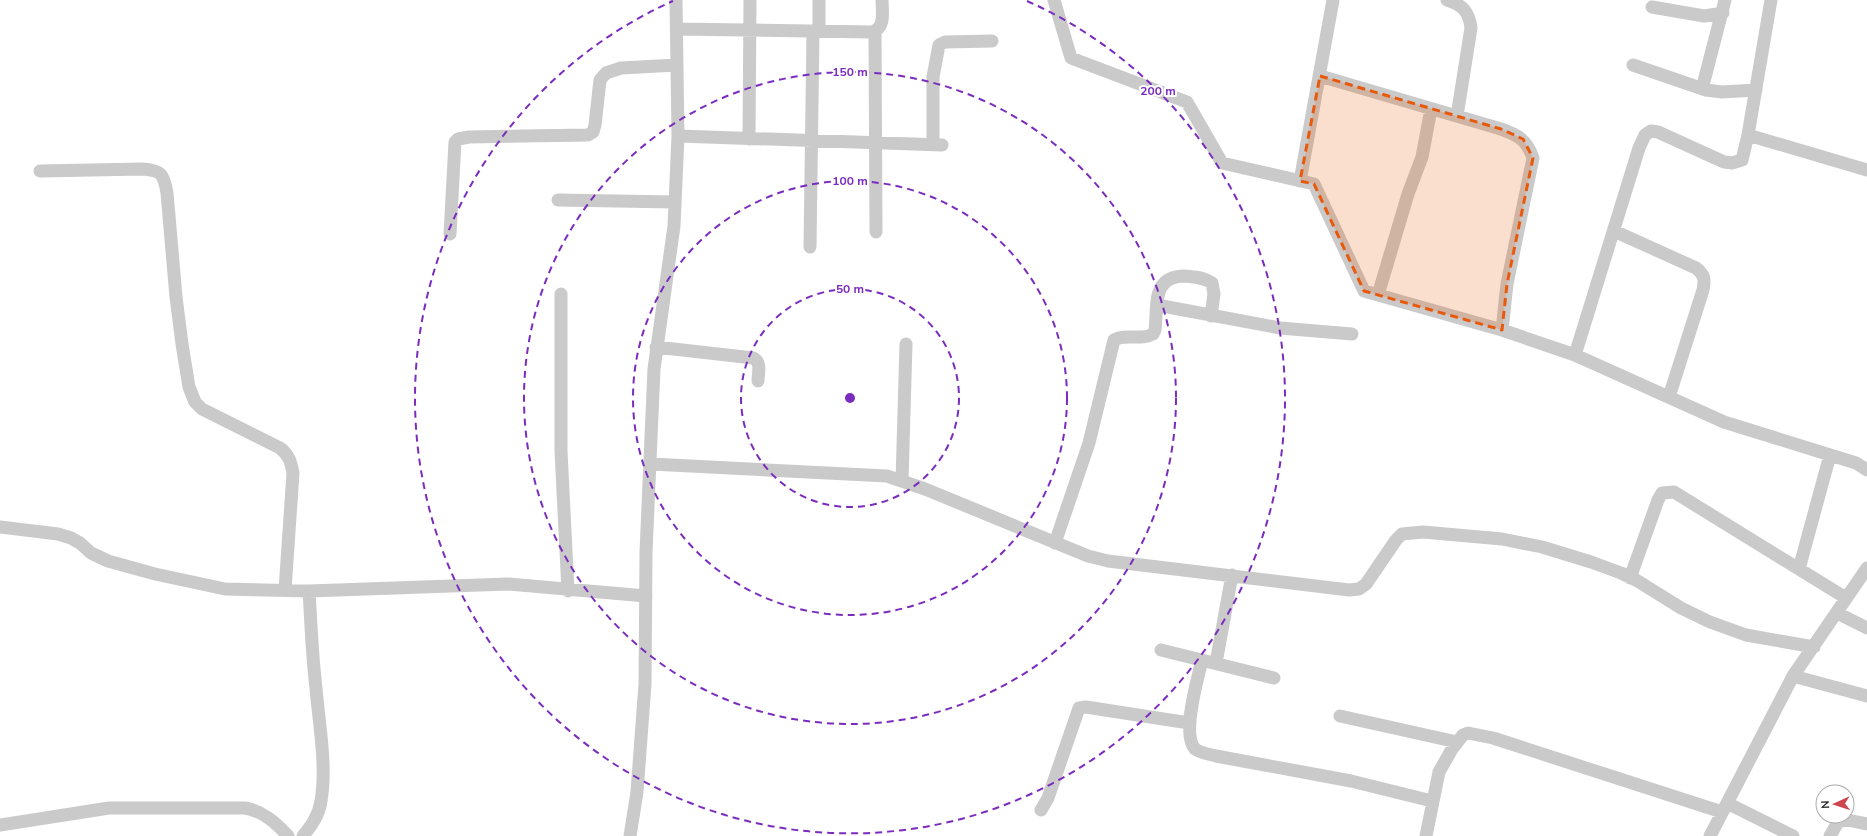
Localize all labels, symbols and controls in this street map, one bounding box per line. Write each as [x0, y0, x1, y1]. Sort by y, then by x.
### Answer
text: 150 m [832, 64, 868, 80]
text: 200 m [1140, 83, 1176, 99]
text: 100 m [832, 173, 868, 189]
text: 50 m [836, 281, 864, 297]
centre of rings [843, 391, 857, 405]
north arrow [1815, 784, 1855, 824]
text: N [1818, 800, 1833, 809]

